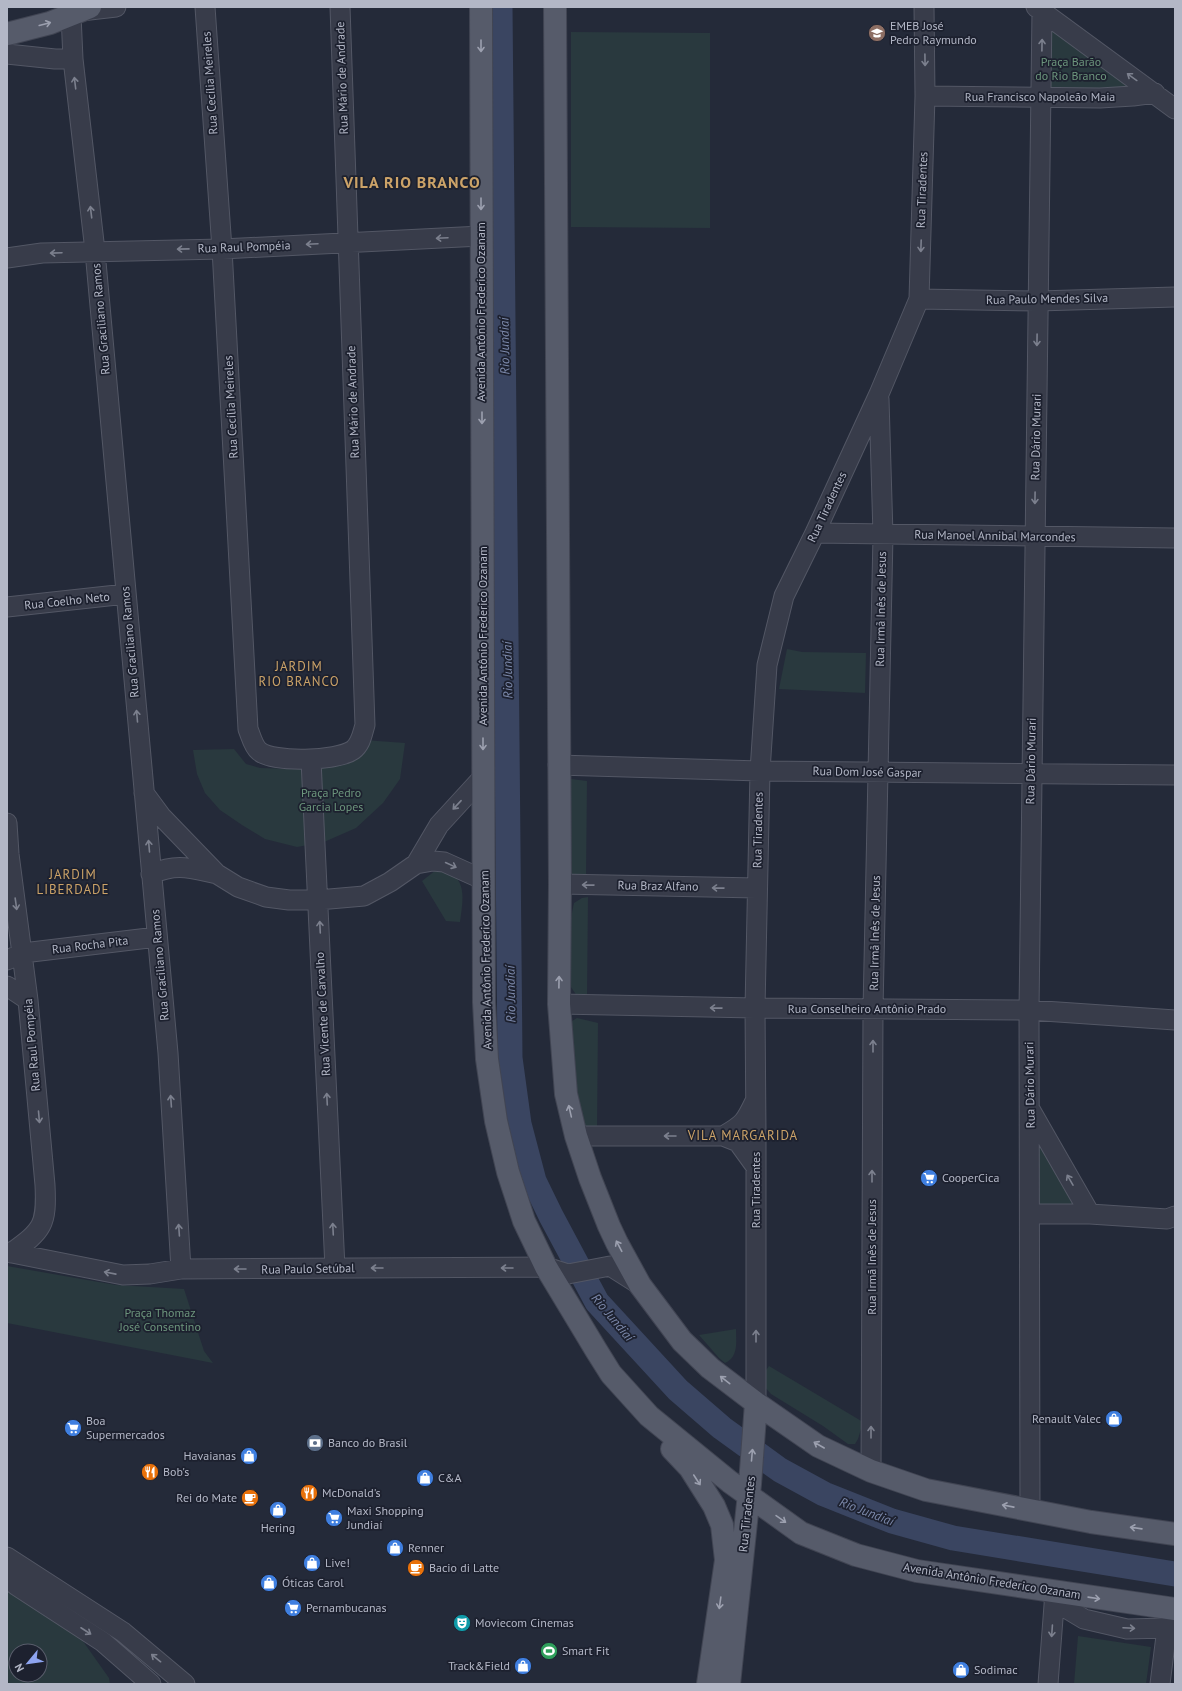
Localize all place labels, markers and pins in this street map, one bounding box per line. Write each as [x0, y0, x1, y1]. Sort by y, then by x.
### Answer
place label: EMEB José Pedro Raymundo [890, 18, 977, 47]
school or university icon: EMEB José Pedro Raymundo [867, 23, 887, 43]
supermarket icon: CooperCica [919, 1168, 939, 1188]
place label: CooperCica [942, 1170, 999, 1185]
shop icon: Renault Valec [1104, 1409, 1124, 1429]
place label: Renault Valec [1032, 1411, 1102, 1426]
place label: Boa Supermercados [86, 1413, 165, 1442]
supermarket icon: Boa Supermercados [63, 1418, 83, 1438]
bank icon: Banco do Brasil [305, 1433, 325, 1453]
place label: Banco do Brasil [328, 1435, 408, 1450]
shop icon: Havaianas [239, 1446, 259, 1466]
place label: Havaianas [184, 1448, 236, 1463]
restaurant icon: Bob's [140, 1462, 160, 1482]
place label: Bob's [163, 1464, 189, 1479]
shop icon: C&A [415, 1468, 435, 1488]
place label: C&A [438, 1470, 462, 1485]
restaurant icon: McDonald's [299, 1483, 319, 1503]
place label: McDonald's [322, 1485, 381, 1500]
cafe icon: Rei do Mate [240, 1488, 260, 1508]
place label: Rei do Mate [176, 1490, 237, 1505]
shop icon: Hering [268, 1500, 288, 1520]
place label: Maxi Shopping Jundiaí [346, 1503, 424, 1532]
supermarket icon: Maxi Shopping Jundiaí [324, 1508, 344, 1528]
place label: Hering [261, 1520, 295, 1535]
shop icon: Renner [385, 1538, 405, 1558]
place label: Renner [408, 1540, 444, 1555]
shop icon: Live! [302, 1553, 322, 1573]
place label: Live! [325, 1555, 350, 1570]
cafe icon: Bacio di Latte [406, 1558, 426, 1578]
place label: Bacio di Latte [429, 1560, 499, 1575]
shop icon: Óticas Carol [259, 1573, 279, 1593]
place label: Óticas Carol [282, 1575, 344, 1590]
supermarket icon: Pernambucanas [283, 1598, 303, 1618]
place label: Pernambucanas [306, 1600, 387, 1615]
theatre icon: Moviecom Cinemas [452, 1613, 472, 1633]
place label: Moviecom Cinemas [475, 1615, 574, 1630]
sports icon: Smart Fit [539, 1641, 559, 1661]
place label: Smart Fit [562, 1643, 609, 1658]
shop icon: Track&Field [513, 1656, 533, 1676]
place label: Track&Field [448, 1658, 510, 1673]
shop icon: Sodimac [951, 1660, 971, 1680]
place label: Sodimac [974, 1662, 1018, 1677]

